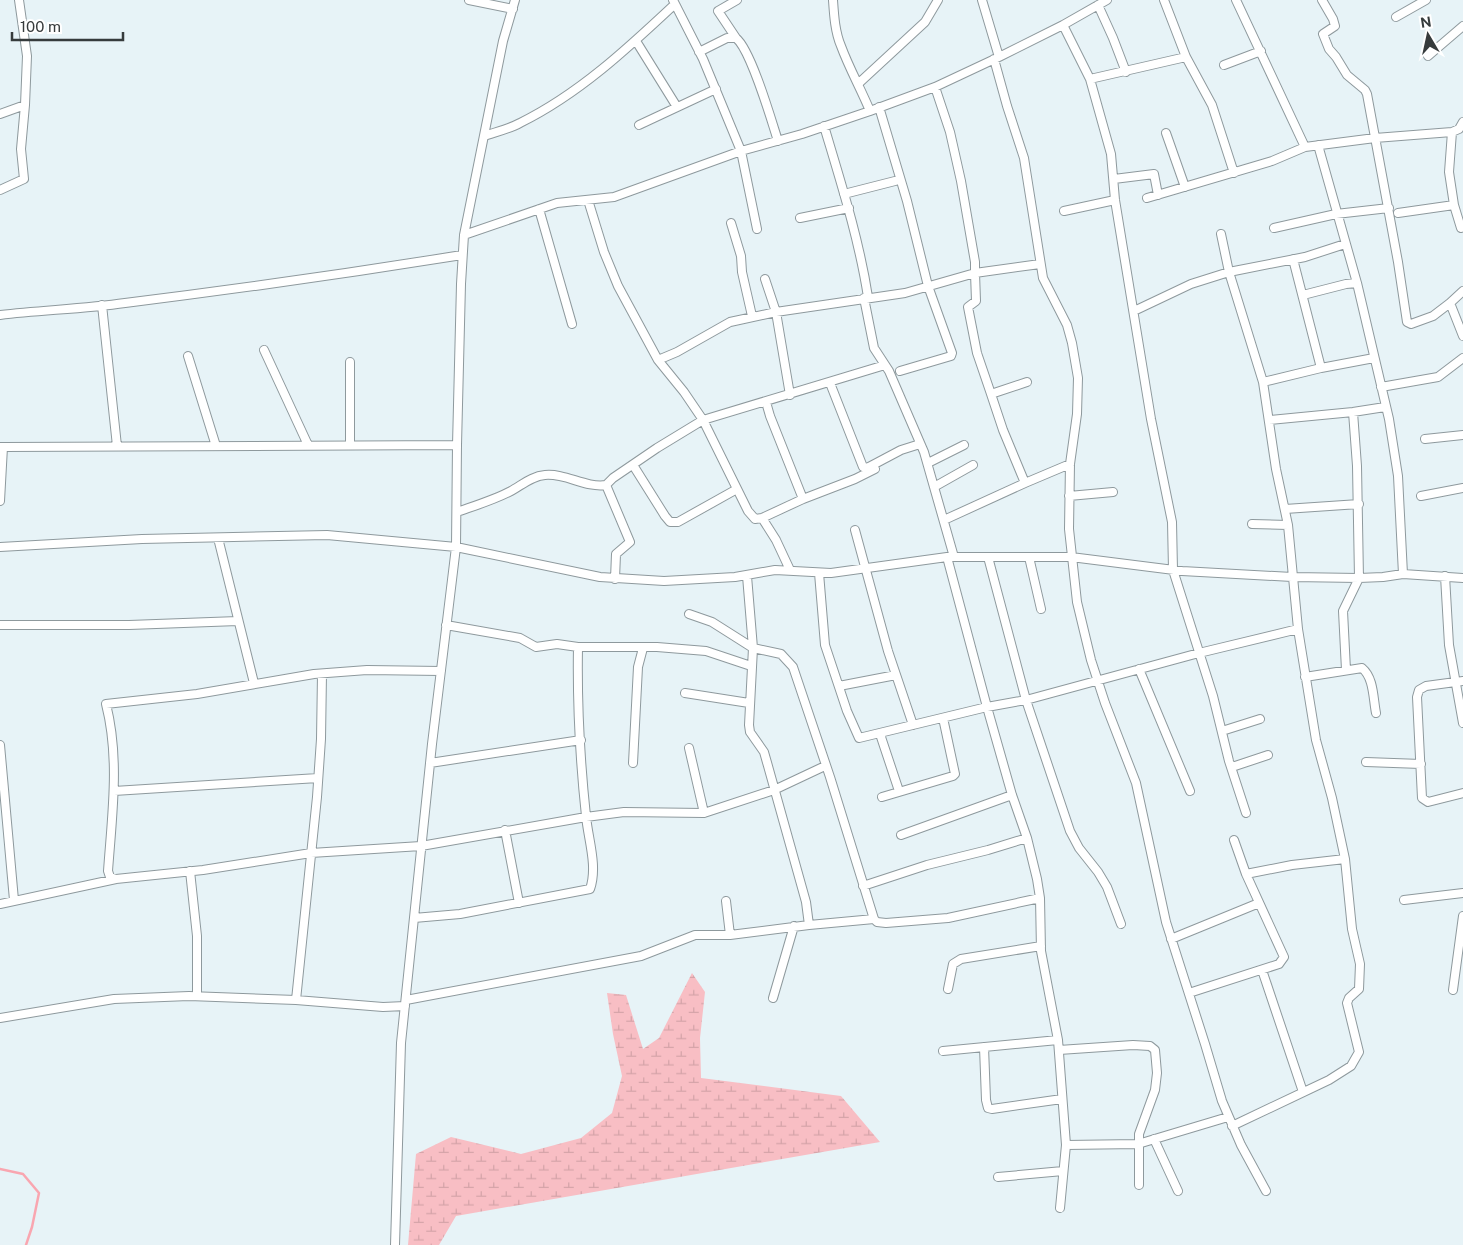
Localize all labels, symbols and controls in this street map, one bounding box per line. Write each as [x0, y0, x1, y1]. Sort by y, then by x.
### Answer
scale bar [12, 10, 124, 42]
north arrow [1403, 10, 1453, 60]
text: N [1419, 13, 1433, 31]
text: 100 m [20, 18, 61, 35]

